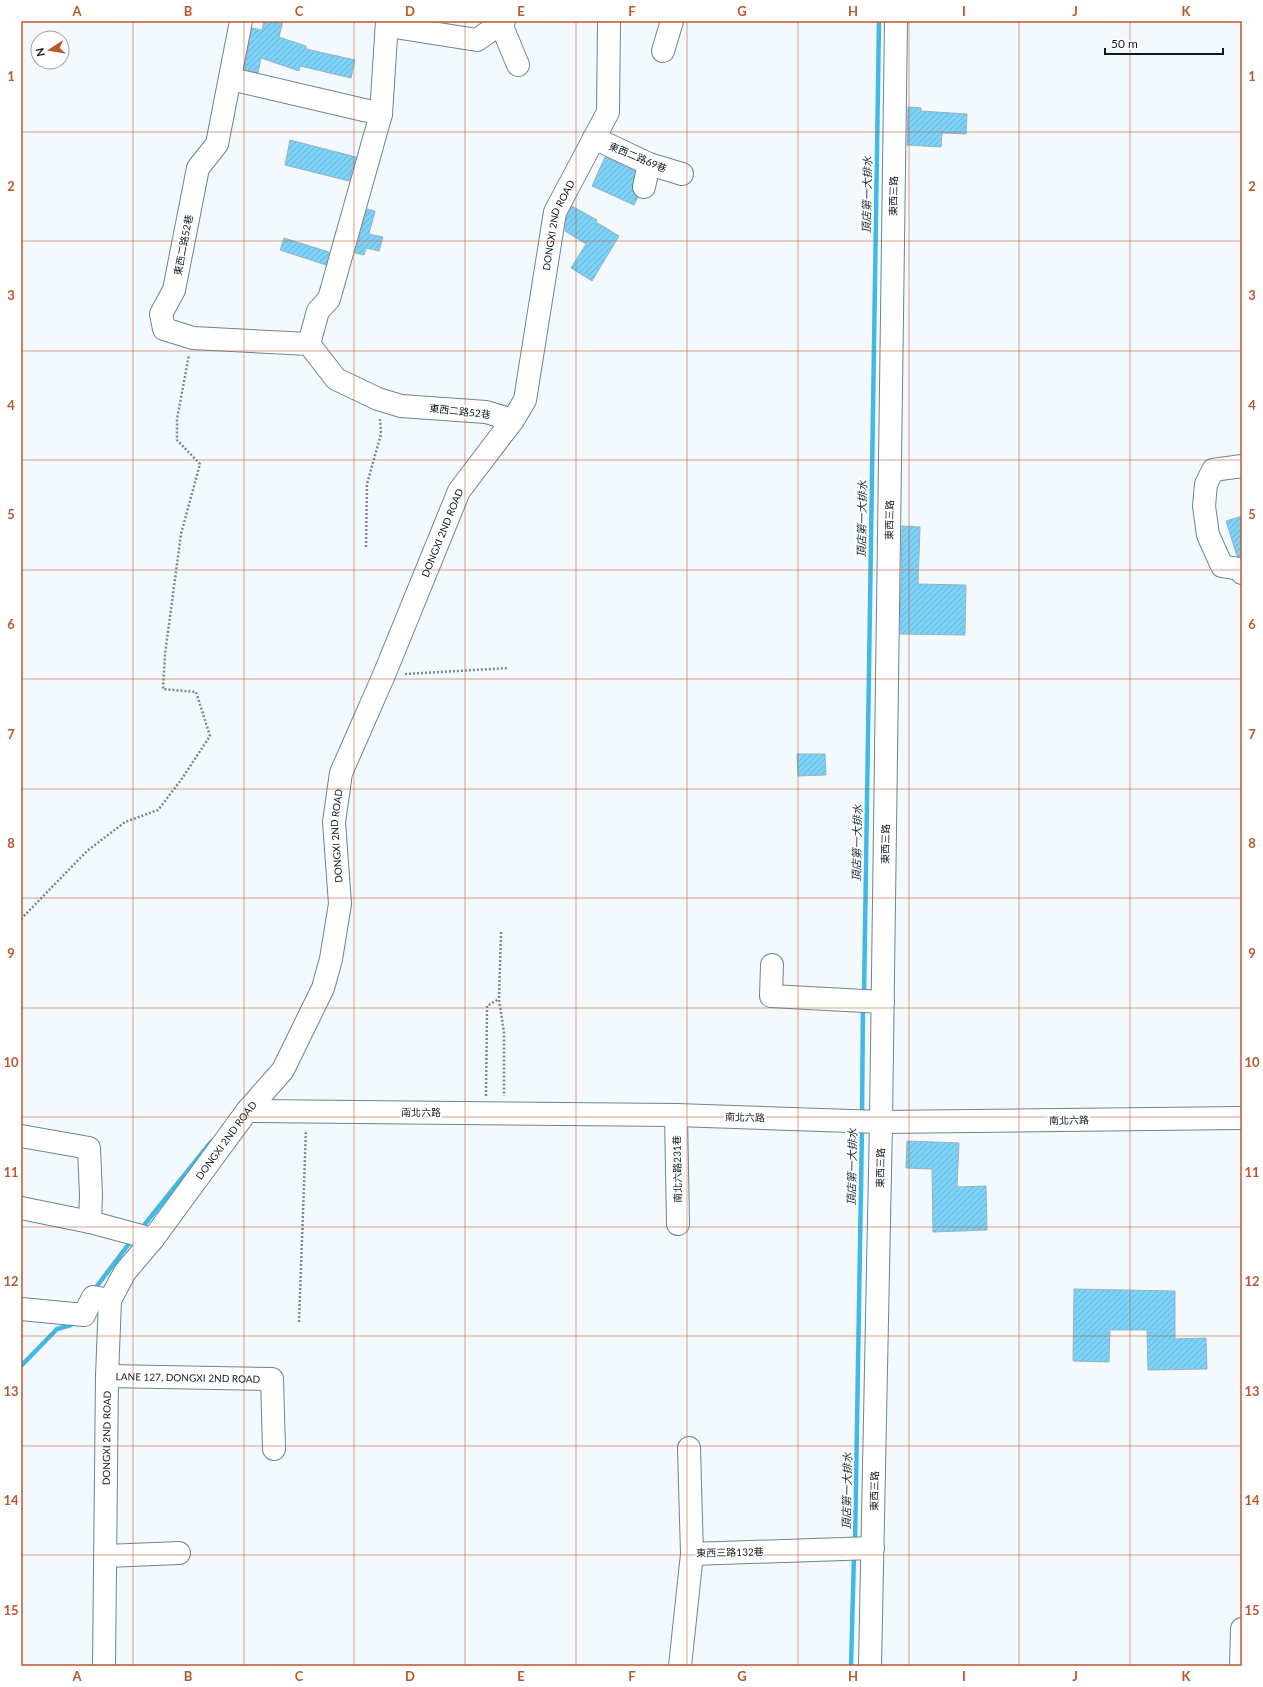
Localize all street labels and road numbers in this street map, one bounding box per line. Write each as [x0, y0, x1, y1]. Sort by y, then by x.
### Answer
street label: 東西二路69巷 [607, 139, 669, 175]
street label: 東西三路 [887, 176, 899, 216]
street label: DONGXI 2ND ROAD [540, 178, 577, 271]
street label: 東西二路52巷 [171, 214, 195, 276]
street label: 東西二路52巷 [429, 402, 491, 420]
street label: DONGXI 2ND ROAD [419, 486, 466, 579]
street label: 東西三路 [883, 500, 895, 540]
street label: DONGXI 2ND ROAD [328, 788, 345, 883]
street label: 東西三路 [879, 824, 891, 864]
street label: DONGXI 2ND ROAD [193, 1098, 259, 1182]
street label: 南北六路 [401, 1106, 441, 1118]
street label: 南北六路 [725, 1110, 765, 1124]
street label: 南北六路 [1049, 1114, 1089, 1126]
street label: 南北六路231巷 [670, 1135, 684, 1203]
street label: 東西三路 [874, 1148, 886, 1188]
street label: LANE 127, DONGXI 2ND ROAD [116, 1370, 261, 1385]
street label: DONGXI 2ND ROAD [100, 1390, 113, 1485]
street label: 東西三路 [868, 1471, 880, 1511]
street label: 東西三路132巷 [696, 1545, 764, 1559]

